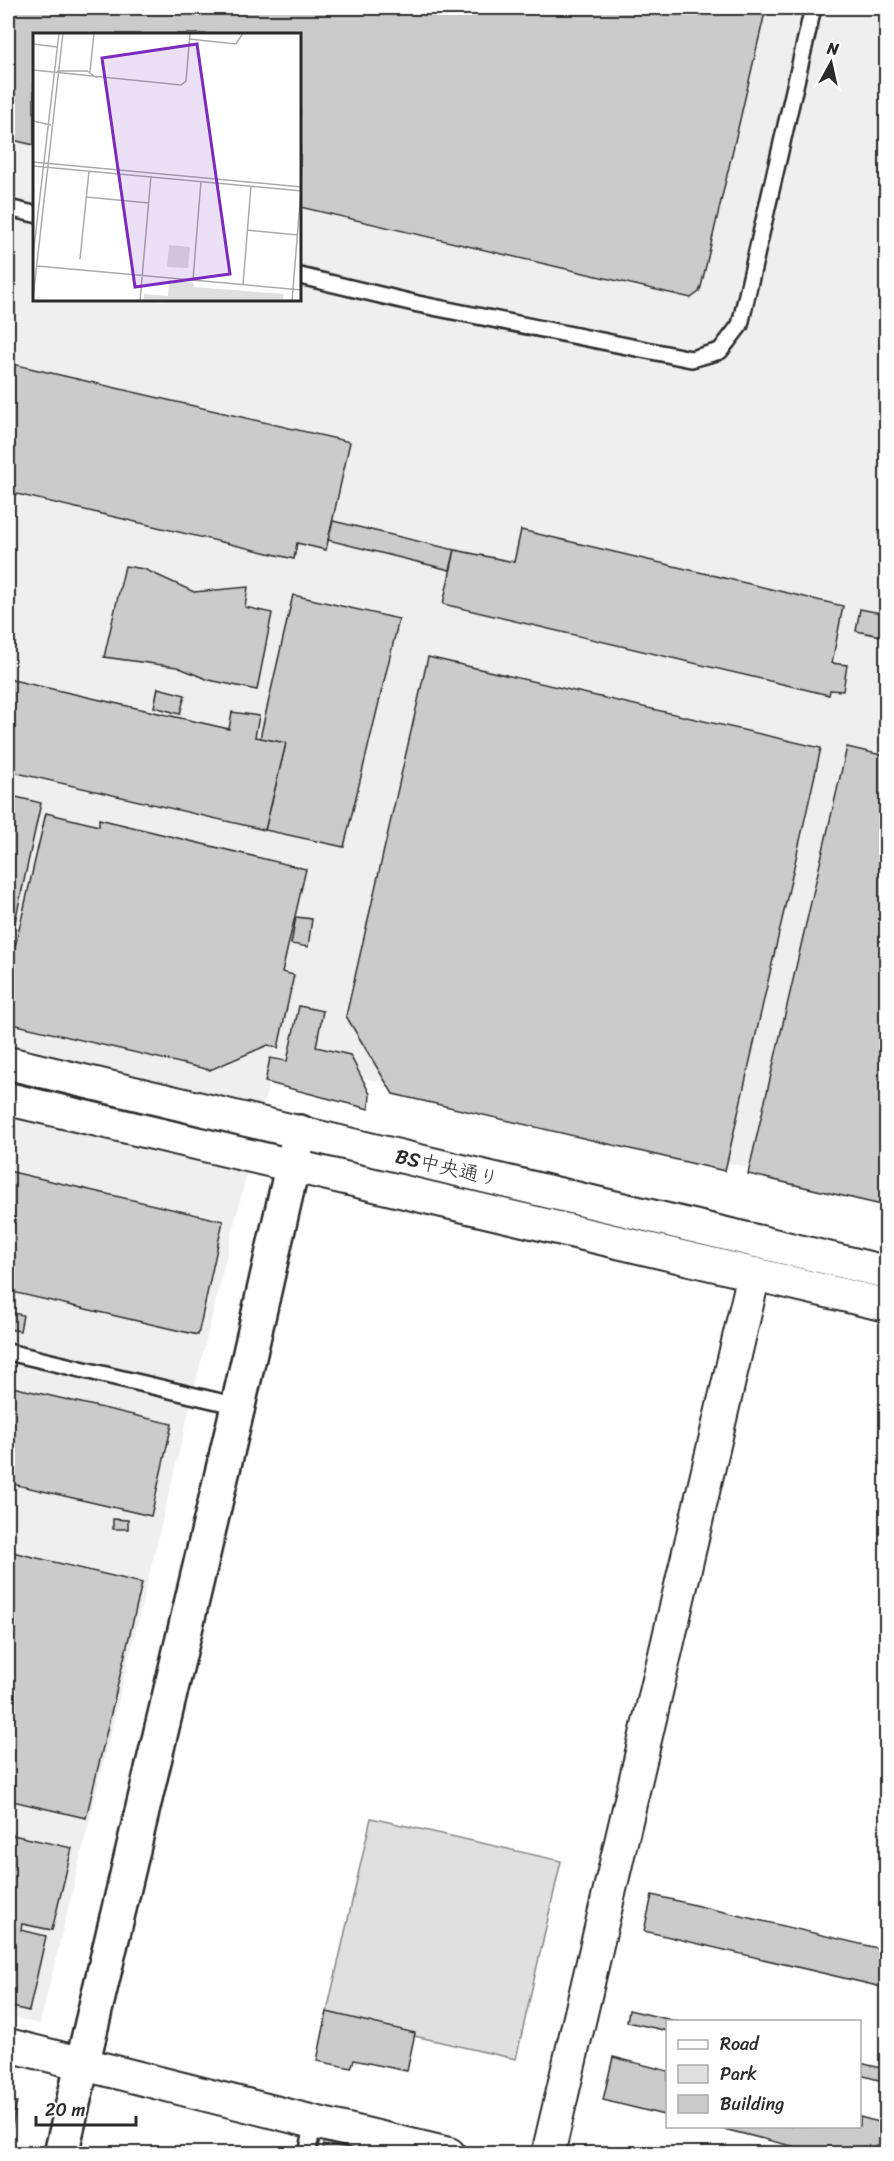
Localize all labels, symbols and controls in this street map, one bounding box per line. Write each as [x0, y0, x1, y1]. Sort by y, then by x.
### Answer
inset map [33, 33, 302, 302]
north arrow [801, 33, 861, 93]
text: N [825, 33, 841, 64]
street label: BS中央通り [392, 1139, 502, 1196]
legend [666, 2020, 861, 2128]
text: Road [720, 2028, 760, 2060]
text: Park [720, 2058, 757, 2090]
text: Building [720, 2088, 784, 2120]
scale bar [36, 2089, 136, 2127]
text: 20 m [45, 2094, 85, 2126]

